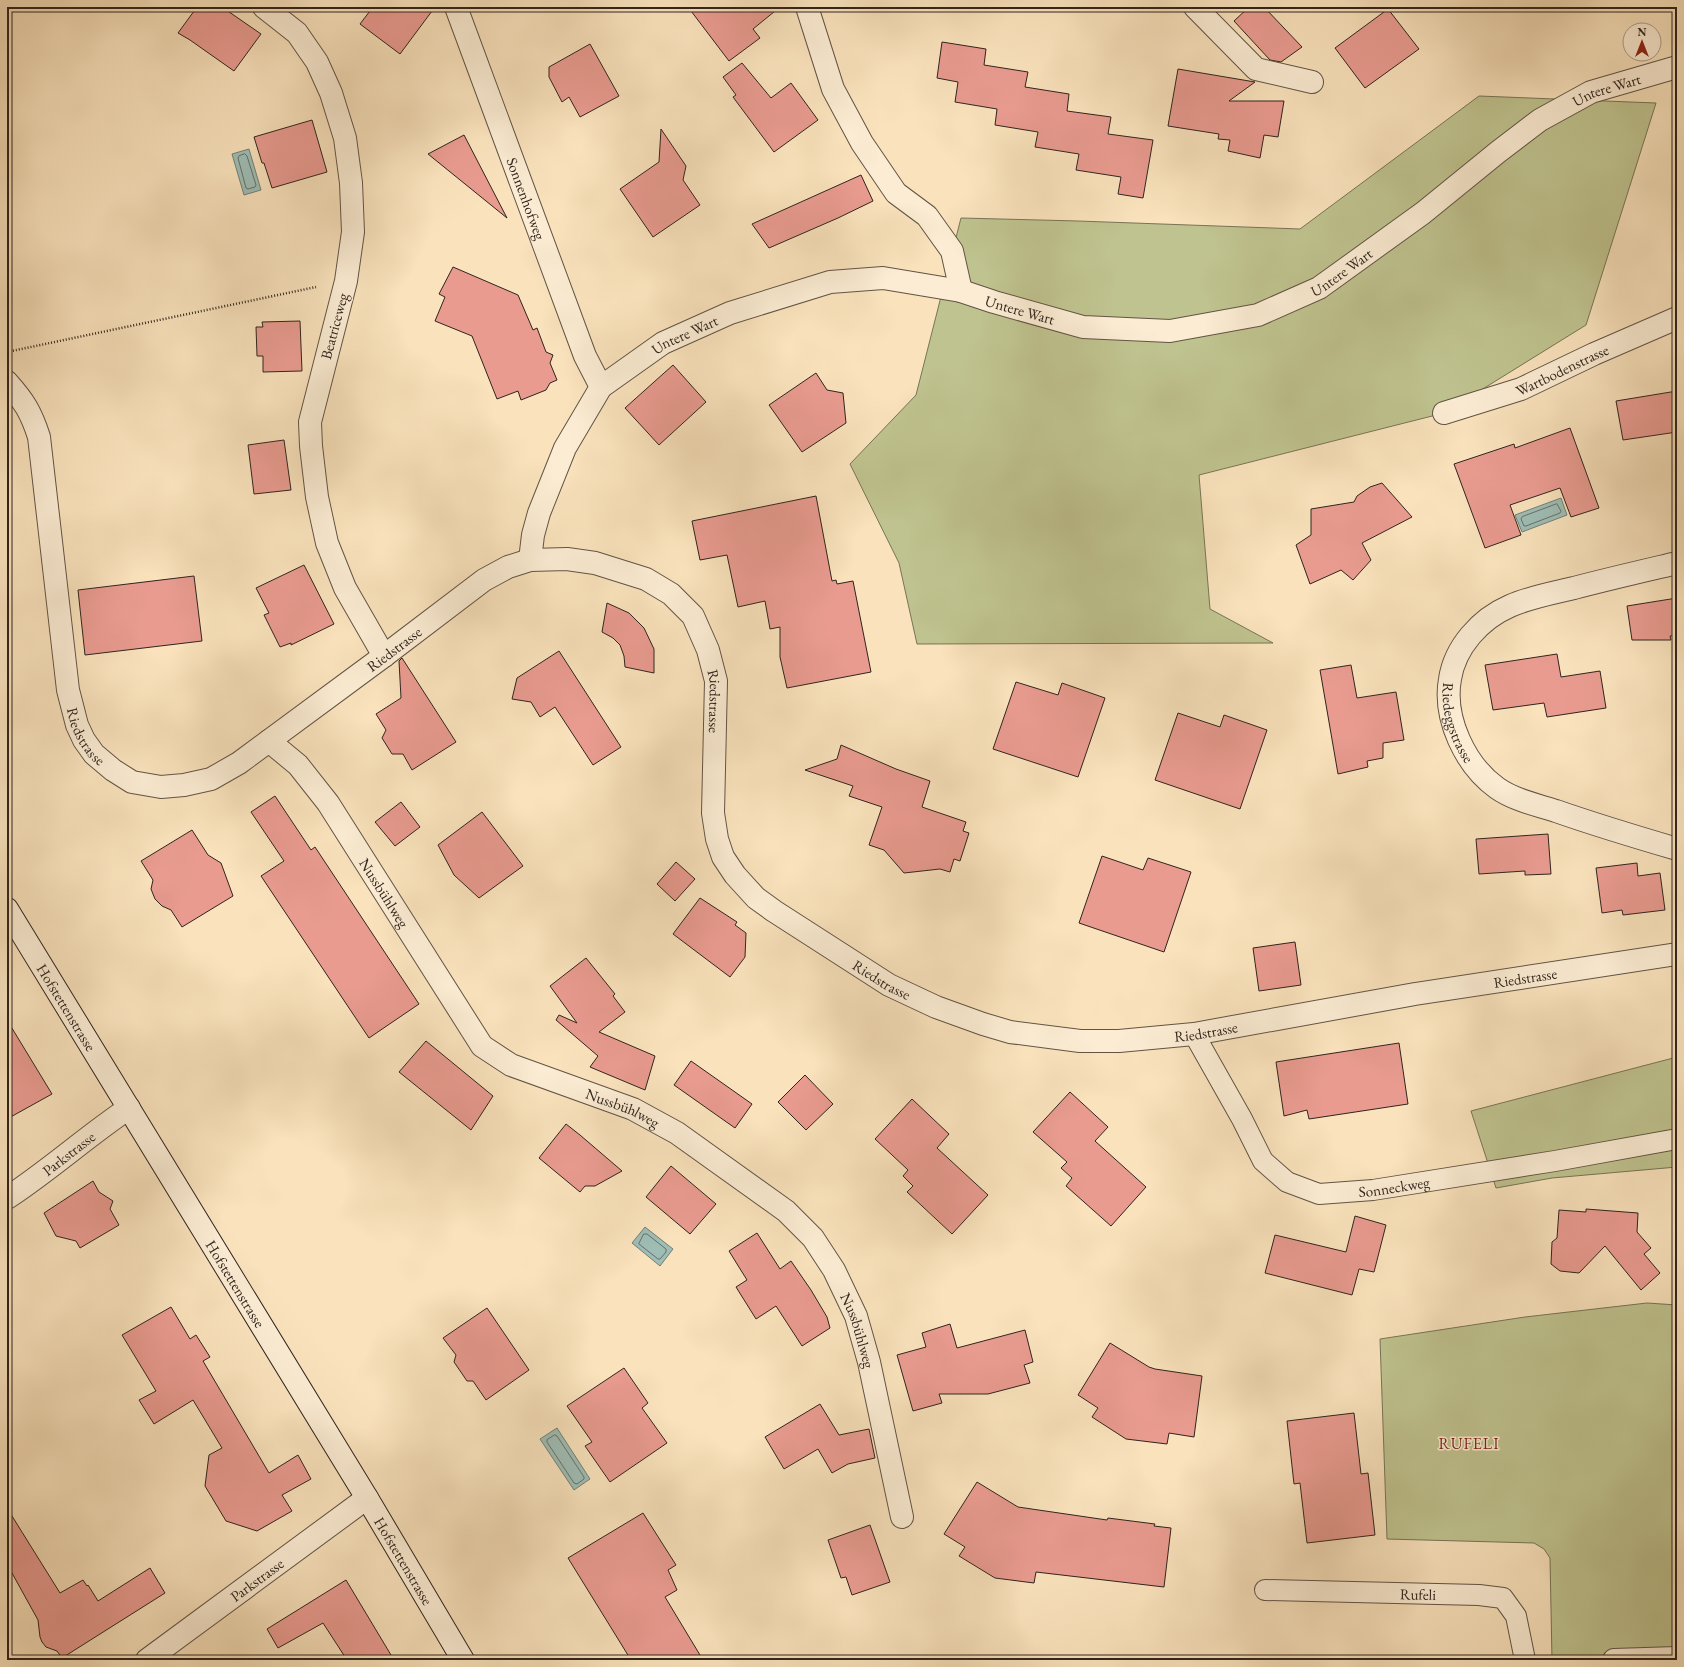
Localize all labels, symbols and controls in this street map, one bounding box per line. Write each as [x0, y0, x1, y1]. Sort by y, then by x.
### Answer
north arrow [1622, 22, 1662, 62]
text: N [1638, 25, 1647, 39]
street label: Untere Wart [1569, 69, 1643, 110]
street label: Sonnenhofweg [503, 155, 551, 243]
street label: Untere Wart [1307, 243, 1376, 300]
street label: Beatriceweg [316, 290, 352, 361]
street label: Untere Wart [983, 290, 1057, 328]
street label: Untere Wart [647, 310, 721, 358]
street label: Wartbodenstrasse [1512, 339, 1611, 400]
street label: Riedstrasse [363, 622, 425, 675]
street label: Riedstrasse [704, 667, 726, 733]
street label: Riedeggstrasse [1439, 682, 1479, 766]
street label: Riedstrasse [63, 705, 110, 769]
street label: Nussbühlweg [356, 854, 414, 931]
street label: Riedstrasse [849, 955, 914, 1003]
street label: Hofstettenstrasse [33, 960, 101, 1055]
street label: Riedstrasse [1492, 963, 1558, 991]
street label: Riedstrasse [1173, 1017, 1239, 1045]
street label: Nussbühlweg [583, 1083, 664, 1132]
street label: Parkstrasse [38, 1127, 99, 1179]
street label: Sonneckweg [1358, 1172, 1431, 1201]
street label: Hofstettenstrasse [202, 1236, 270, 1331]
street label: Nussbühlweg [837, 1289, 880, 1370]
district label: RUFELI [1438, 1433, 1500, 1454]
street label: Hofstettenstrasse [371, 1513, 438, 1608]
street label: Parkstrasse [226, 1553, 287, 1605]
street label: Rufeli [1400, 1584, 1437, 1604]

